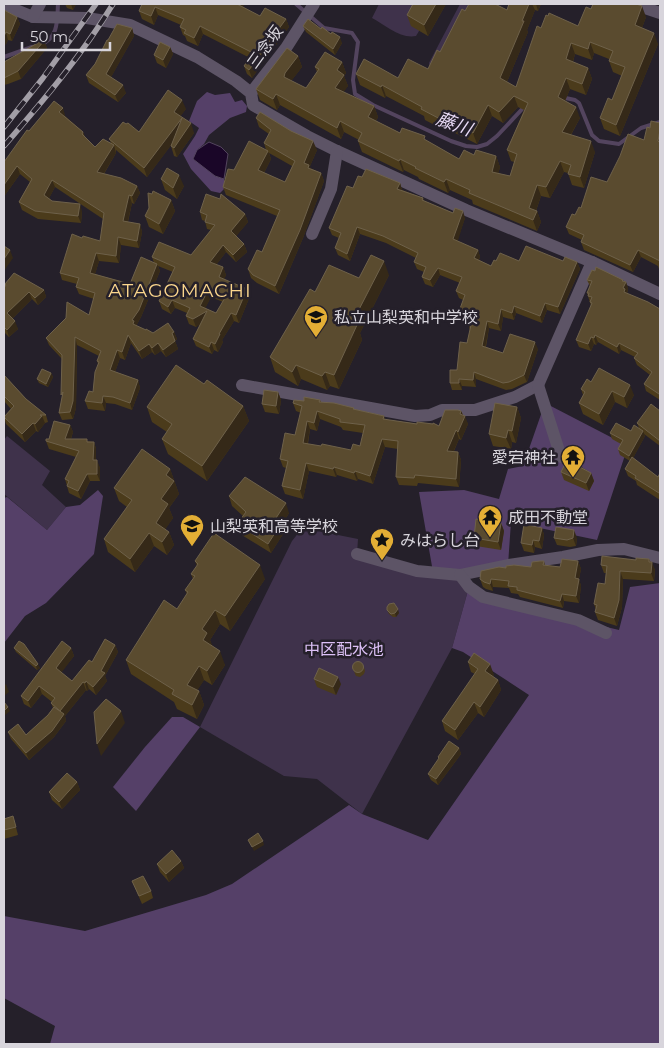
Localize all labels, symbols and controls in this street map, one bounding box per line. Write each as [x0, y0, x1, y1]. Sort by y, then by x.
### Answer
scale bar [22, 20, 110, 52]
street label: 三念坂 [243, 22, 287, 72]
text: 50 m [30, 27, 68, 46]
water label: 藤川 [433, 108, 477, 141]
district label: ATAGOMACHI [108, 279, 252, 302]
school or university icon: 私立山梨英和中学校 [303, 304, 329, 338]
place label: 私立山梨英和中学校 [334, 308, 478, 327]
temple icon: 愛宕神社 [560, 444, 586, 478]
place label: 愛宕神社 [492, 448, 556, 467]
temple icon: 成田不動堂 [477, 504, 503, 538]
place label: 成田不動堂 [508, 508, 588, 527]
school or university icon: 山梨英和高等学校 [179, 513, 205, 547]
place label: 山梨英和高等学校 [210, 517, 338, 536]
place icon: みはらし台 [369, 527, 395, 561]
place label: みはらし台 [400, 531, 480, 550]
park label: 中区配水池 [304, 640, 384, 659]

